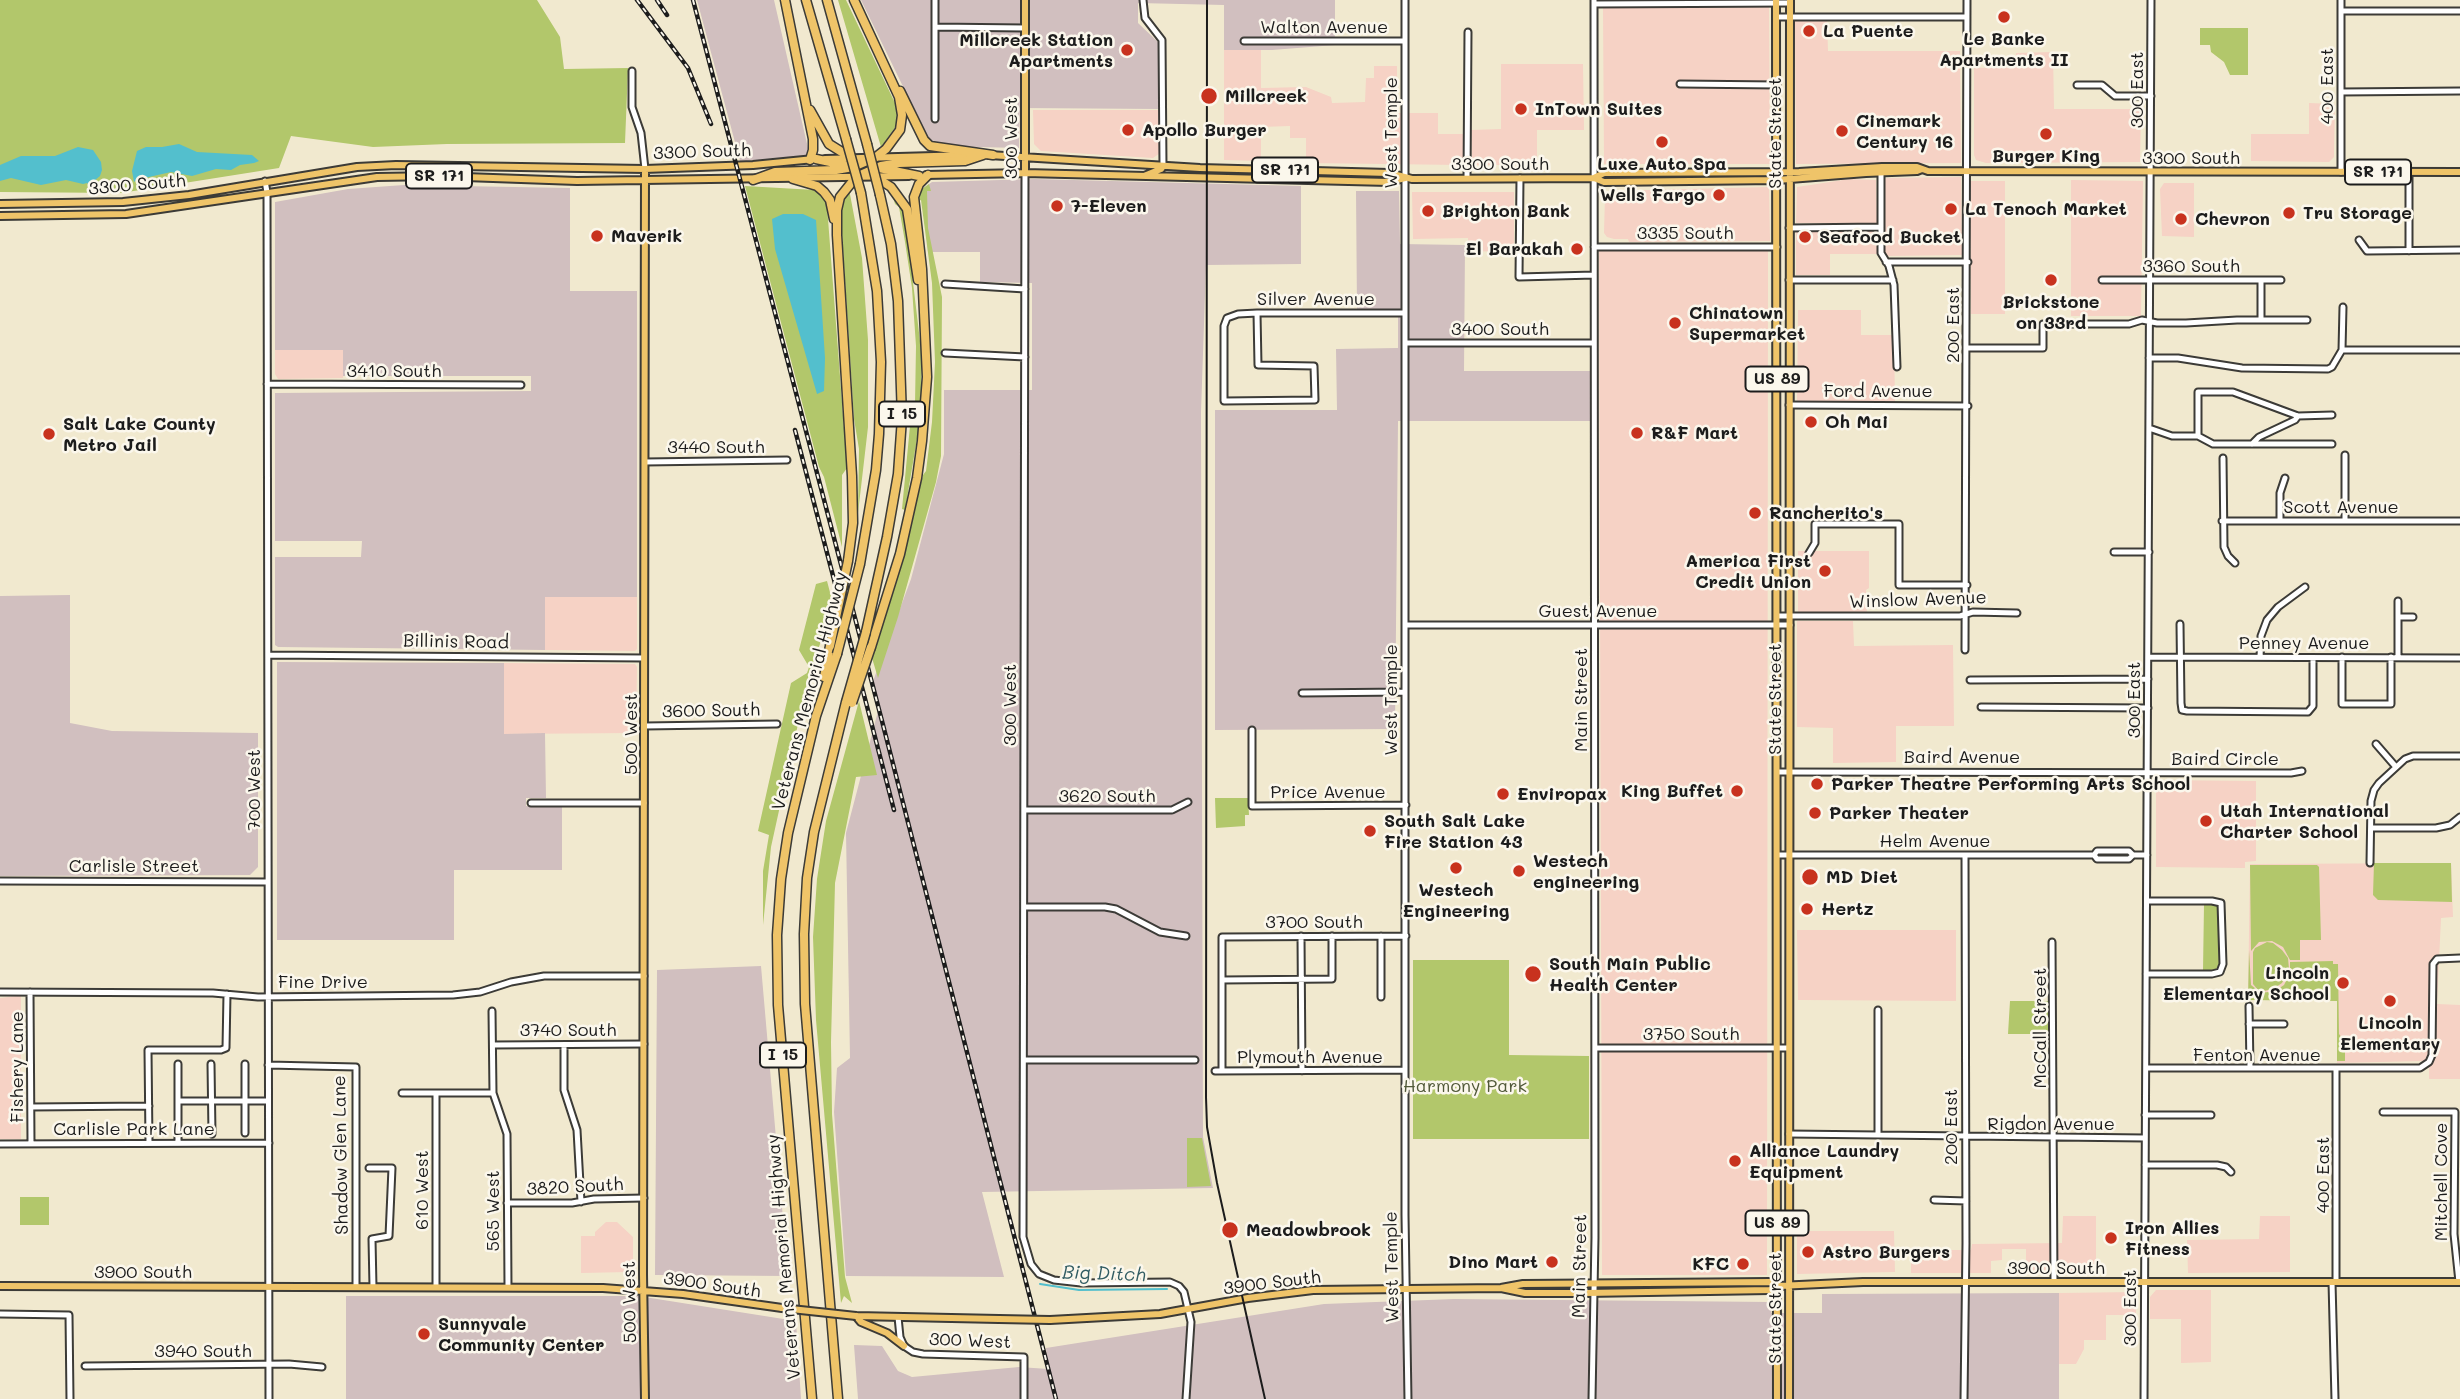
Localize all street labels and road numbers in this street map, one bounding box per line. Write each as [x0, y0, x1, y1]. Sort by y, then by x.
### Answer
street label: Walton Avenue [1260, 16, 1388, 38]
street label: 400 East [2316, 48, 2338, 124]
street label: 300 East [2126, 52, 2148, 128]
street label: West Temple [1380, 77, 1402, 189]
street label: State Street [1764, 77, 1786, 189]
street label: 300 West [1000, 97, 1022, 179]
street label: 3300 South [653, 140, 751, 164]
street label: 3300 South [2142, 147, 2240, 169]
street label: 3300 South [1451, 153, 1549, 175]
road number: SR 171 [1252, 158, 1318, 182]
road number: SR 171 [2345, 160, 2411, 184]
road number: SR 171 [406, 164, 472, 188]
street label: 3300 South [87, 170, 187, 200]
street label: 3335 South [1637, 222, 1733, 244]
street label: 3360 South [2142, 255, 2240, 277]
street label: 200 East [1942, 287, 1964, 363]
street label: Silver Avenue [1257, 288, 1375, 310]
street label: 3400 South [1451, 318, 1549, 340]
street label: 3410 South [347, 360, 441, 382]
road number: US 89 [1746, 366, 1809, 392]
street label: Ford Avenue [1823, 380, 1933, 402]
road number: I 15 [879, 402, 925, 426]
street label: 3440 South [667, 436, 765, 458]
street label: Scott Avenue [2283, 496, 2399, 518]
street label: Veterans Memorial Highway [768, 569, 852, 813]
street label: Winslow Avenue [1849, 587, 1987, 613]
street label: Guest Avenue [1538, 600, 1658, 622]
street label: Billinis Road [403, 630, 509, 654]
street label: Penney Avenue [2239, 632, 2369, 654]
street label: State Street [1764, 643, 1786, 755]
street label: West Temple [1380, 644, 1402, 756]
street label: Main Street [1570, 648, 1592, 752]
street label: 300 East [2123, 662, 2145, 738]
street label: 300 West [999, 664, 1021, 746]
street label: 500 West [620, 693, 642, 775]
street label: 3600 South [662, 699, 760, 723]
street label: Baird Avenue [1904, 746, 2020, 768]
street label: Baird Circle [2171, 748, 2279, 770]
street label: 700 West [243, 749, 265, 831]
street label: Price Avenue [1270, 781, 1386, 803]
street label: 3620 South [1058, 785, 1156, 807]
street label: Helm Avenue [1880, 830, 1990, 852]
street label: Carlisle Street [69, 855, 199, 877]
street label: 3700 South [1265, 911, 1363, 933]
street label: McCall Street [2029, 967, 2051, 1089]
street label: Fine Drive [278, 971, 368, 993]
street label: Fishery Lane [6, 1011, 28, 1123]
street label: 3740 South [520, 1019, 616, 1041]
street label: 3750 South [1643, 1023, 1739, 1045]
road number: I 15 [760, 1042, 806, 1068]
street label: Fenton Avenue [2193, 1044, 2321, 1066]
street label: Plymouth Avenue [1237, 1046, 1383, 1068]
street label: Shadow Glen Lane [329, 1075, 353, 1235]
street label: 200 East [1940, 1089, 1962, 1165]
street label: Rigdon Avenue [1987, 1113, 2115, 1135]
street label: Carlisle Park Lane [53, 1118, 215, 1140]
street label: Mitchell Cove [2430, 1123, 2452, 1241]
street label: Veterans Memorial Highway [762, 1133, 806, 1381]
street label: 400 East [2312, 1137, 2334, 1213]
street label: 610 West [411, 1150, 433, 1230]
street label: 565 West [482, 1170, 504, 1252]
street label: 3820 South [526, 1174, 624, 1200]
road number: US 89 [1746, 1210, 1809, 1236]
street label: West Temple [1380, 1211, 1404, 1323]
street label: Main Street [1568, 1214, 1592, 1318]
street label: State Street [1764, 1252, 1786, 1364]
street label: 3900 South [2007, 1257, 2105, 1279]
street label: 3900 South [94, 1261, 192, 1283]
street label: 500 West [618, 1261, 642, 1343]
street label: 3900 South [1222, 1266, 1322, 1300]
street label: 3900 South [662, 1267, 762, 1303]
street label: 300 East [2119, 1270, 2141, 1346]
street label: 300 West [929, 1329, 1011, 1353]
street label: 3940 South [154, 1340, 252, 1362]

